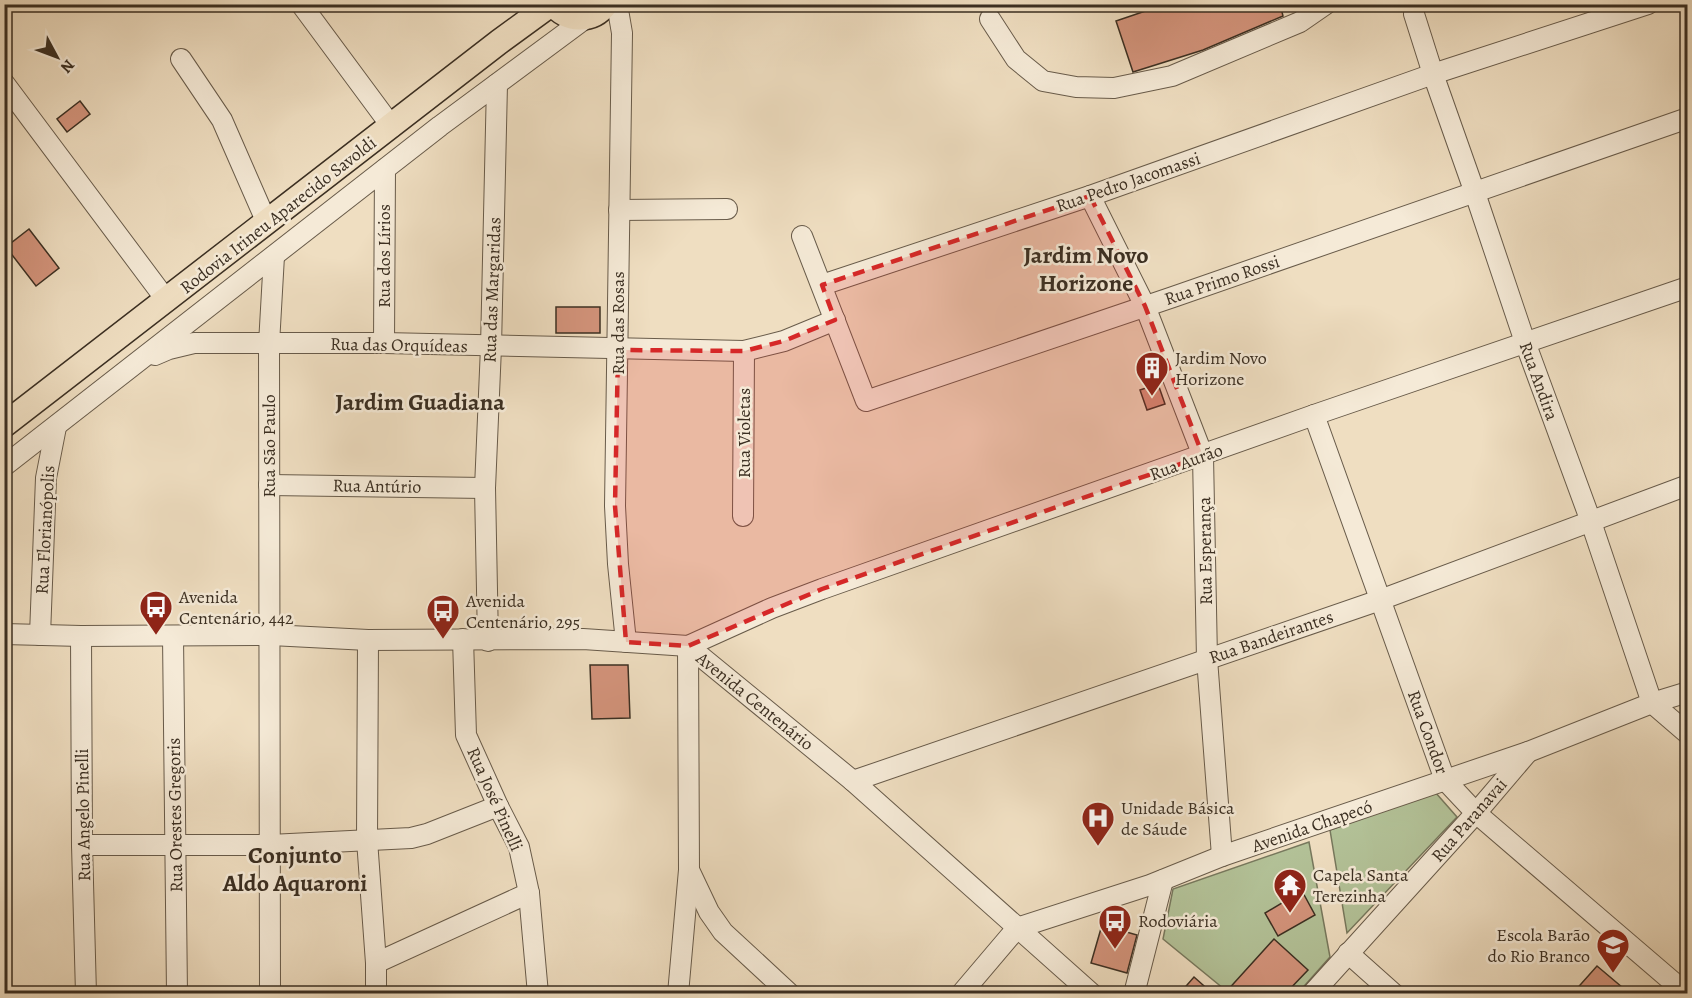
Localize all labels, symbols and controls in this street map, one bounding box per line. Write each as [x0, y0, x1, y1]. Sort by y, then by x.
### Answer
north arrow [27, 27, 87, 87]
text: N [55, 55, 80, 78]
street label: Rodovia Irineu Aparecido Savoldi [175, 131, 381, 299]
street label: Rua Pedro Jacomassi [1053, 146, 1203, 218]
street label: Rua dos Lírios [372, 204, 396, 308]
street label: Rua das Margaridas [477, 217, 507, 363]
district label: Jardim Novo Horizone [1023, 239, 1149, 299]
street label: Rua Primo Rossi [1161, 249, 1283, 311]
street label: Rua das Rosas [606, 271, 630, 375]
street label: Rua das Orquídeas [330, 332, 468, 358]
street label: Rua Andira [1514, 338, 1565, 424]
place label: Jardim Novo Horizone [1175, 346, 1267, 391]
building icon: Jardim Novo Horizone [1134, 350, 1170, 397]
district label: Jardim Guadiana [335, 386, 505, 418]
street label: Rua Violetas [732, 388, 756, 478]
street label: Rua São Paulo [257, 394, 281, 498]
street label: Rua Aurão [1146, 438, 1226, 486]
street label: Rua Florianópolis [30, 465, 60, 595]
street label: Rua Antúrio [332, 473, 422, 499]
street label: Rua Esperança [1192, 496, 1218, 605]
place label: Avenida Centenário, 442 [178, 585, 294, 630]
bus stop icon: Avenida Centenário, 442 [138, 589, 174, 636]
place label: Avenida Centenário, 295 [465, 589, 580, 634]
bus stop icon: Avenida Centenário, 295 [425, 593, 461, 640]
street label: Rua Bandeirantes [1206, 604, 1336, 670]
street label: Avenida Centenário [691, 646, 819, 756]
street label: Rua Condor [1402, 687, 1454, 777]
street label: Rua Orestes Gregoris [162, 737, 188, 893]
street label: Rua José Pinelli [461, 743, 529, 855]
street label: Rua Angelo Pinelli [70, 748, 96, 882]
street label: Rua Paranavai [1426, 773, 1512, 867]
street label: Avenida Chapecó [1248, 794, 1375, 858]
place label: Unidade Básica de Sáude [1121, 796, 1235, 841]
hospital icon: Unidade Básica de Sáude [1080, 800, 1116, 847]
district label: Conjunto Aldo Aquaroni [222, 839, 367, 899]
place label: Capela Santa Terezinha [1313, 863, 1409, 908]
temple icon: Capela Santa Terezinha [1272, 867, 1308, 914]
bus stop icon: Rodoviária [1097, 903, 1133, 950]
place label: Rodoviária [1138, 909, 1218, 933]
place label: Escola Barão do Rio Branco [1488, 923, 1590, 968]
school or university icon: Escola Barão do Rio Branco [1595, 927, 1631, 974]

